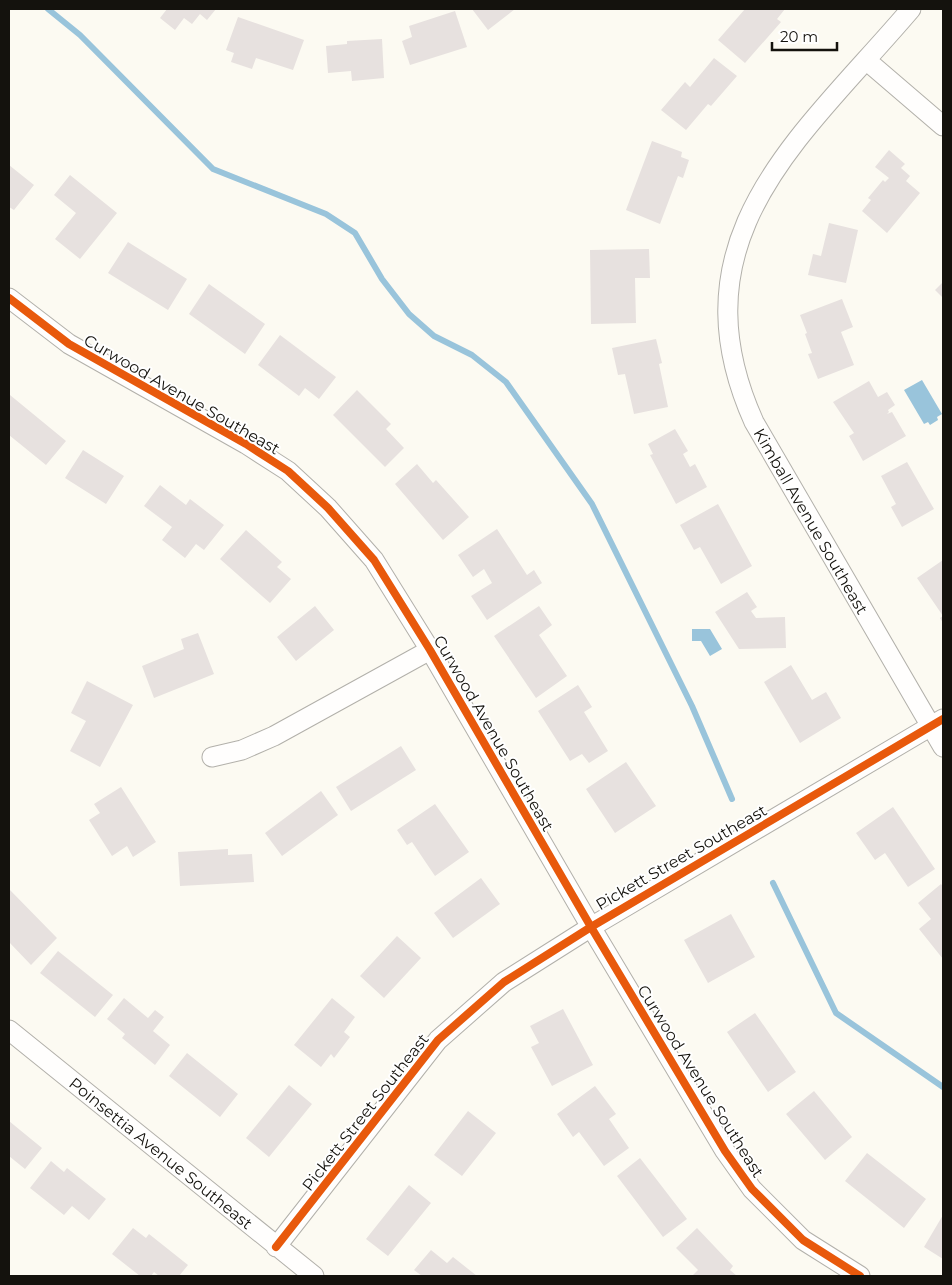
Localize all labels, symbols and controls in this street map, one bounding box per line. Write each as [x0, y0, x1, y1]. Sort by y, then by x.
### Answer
scale bar [772, 20, 837, 52]
text: 20 m [780, 27, 818, 46]
street label: Curwood Avenue Southeast [80, 330, 284, 459]
street label: Kimball Avenue Southeast [749, 425, 872, 618]
street label: Curwood Avenue Southeast [430, 632, 558, 835]
street label: Pickett Street Southeast [592, 800, 771, 914]
street label: Curwood Avenue Southeast [633, 982, 768, 1181]
street label: Pickett Street Southeast [298, 1030, 433, 1195]
street label: Poinsettia Avenue Southeast [65, 1074, 257, 1234]

